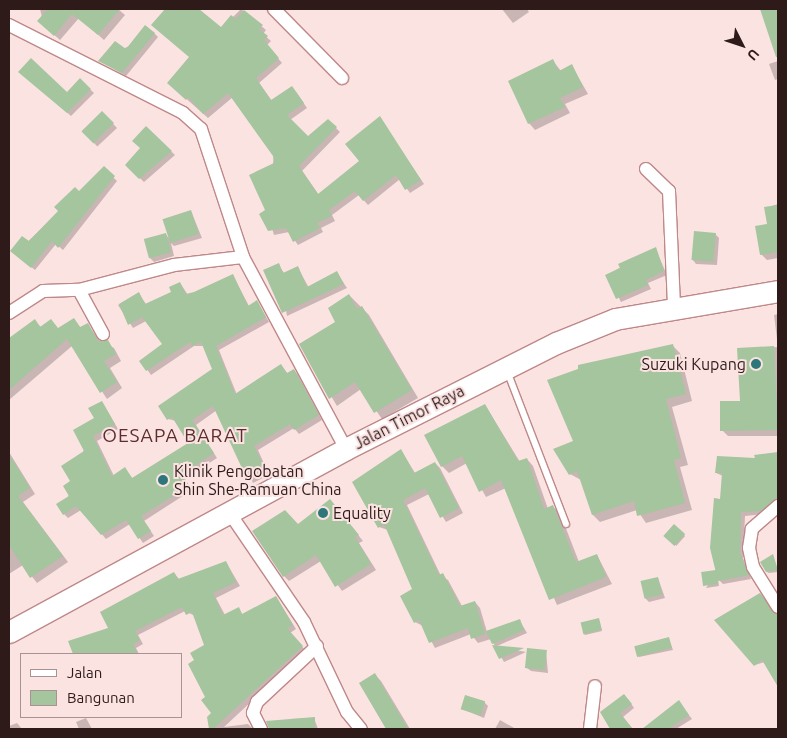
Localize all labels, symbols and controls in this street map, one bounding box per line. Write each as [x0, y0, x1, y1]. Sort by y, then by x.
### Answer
north arrow [717, 20, 767, 70]
text: U [744, 46, 763, 64]
place label: Suzuki Kupang [642, 354, 746, 374]
marker: Suzuki Kupang [750, 358, 762, 370]
street label: Jalan Timor Raya [351, 381, 467, 453]
district label: OESAPA BARAT [101, 425, 249, 447]
place label: Klinik Pengobatan Shin She-Ramuan China [174, 461, 342, 499]
marker: Klinik Pengobatan Shin She-Ramuan China [156, 473, 170, 487]
place label: Equality [333, 503, 391, 523]
marker: Equality [317, 507, 329, 519]
legend [20, 653, 182, 718]
text: Jalan [67, 664, 102, 681]
text: Bangunan [67, 689, 135, 706]

